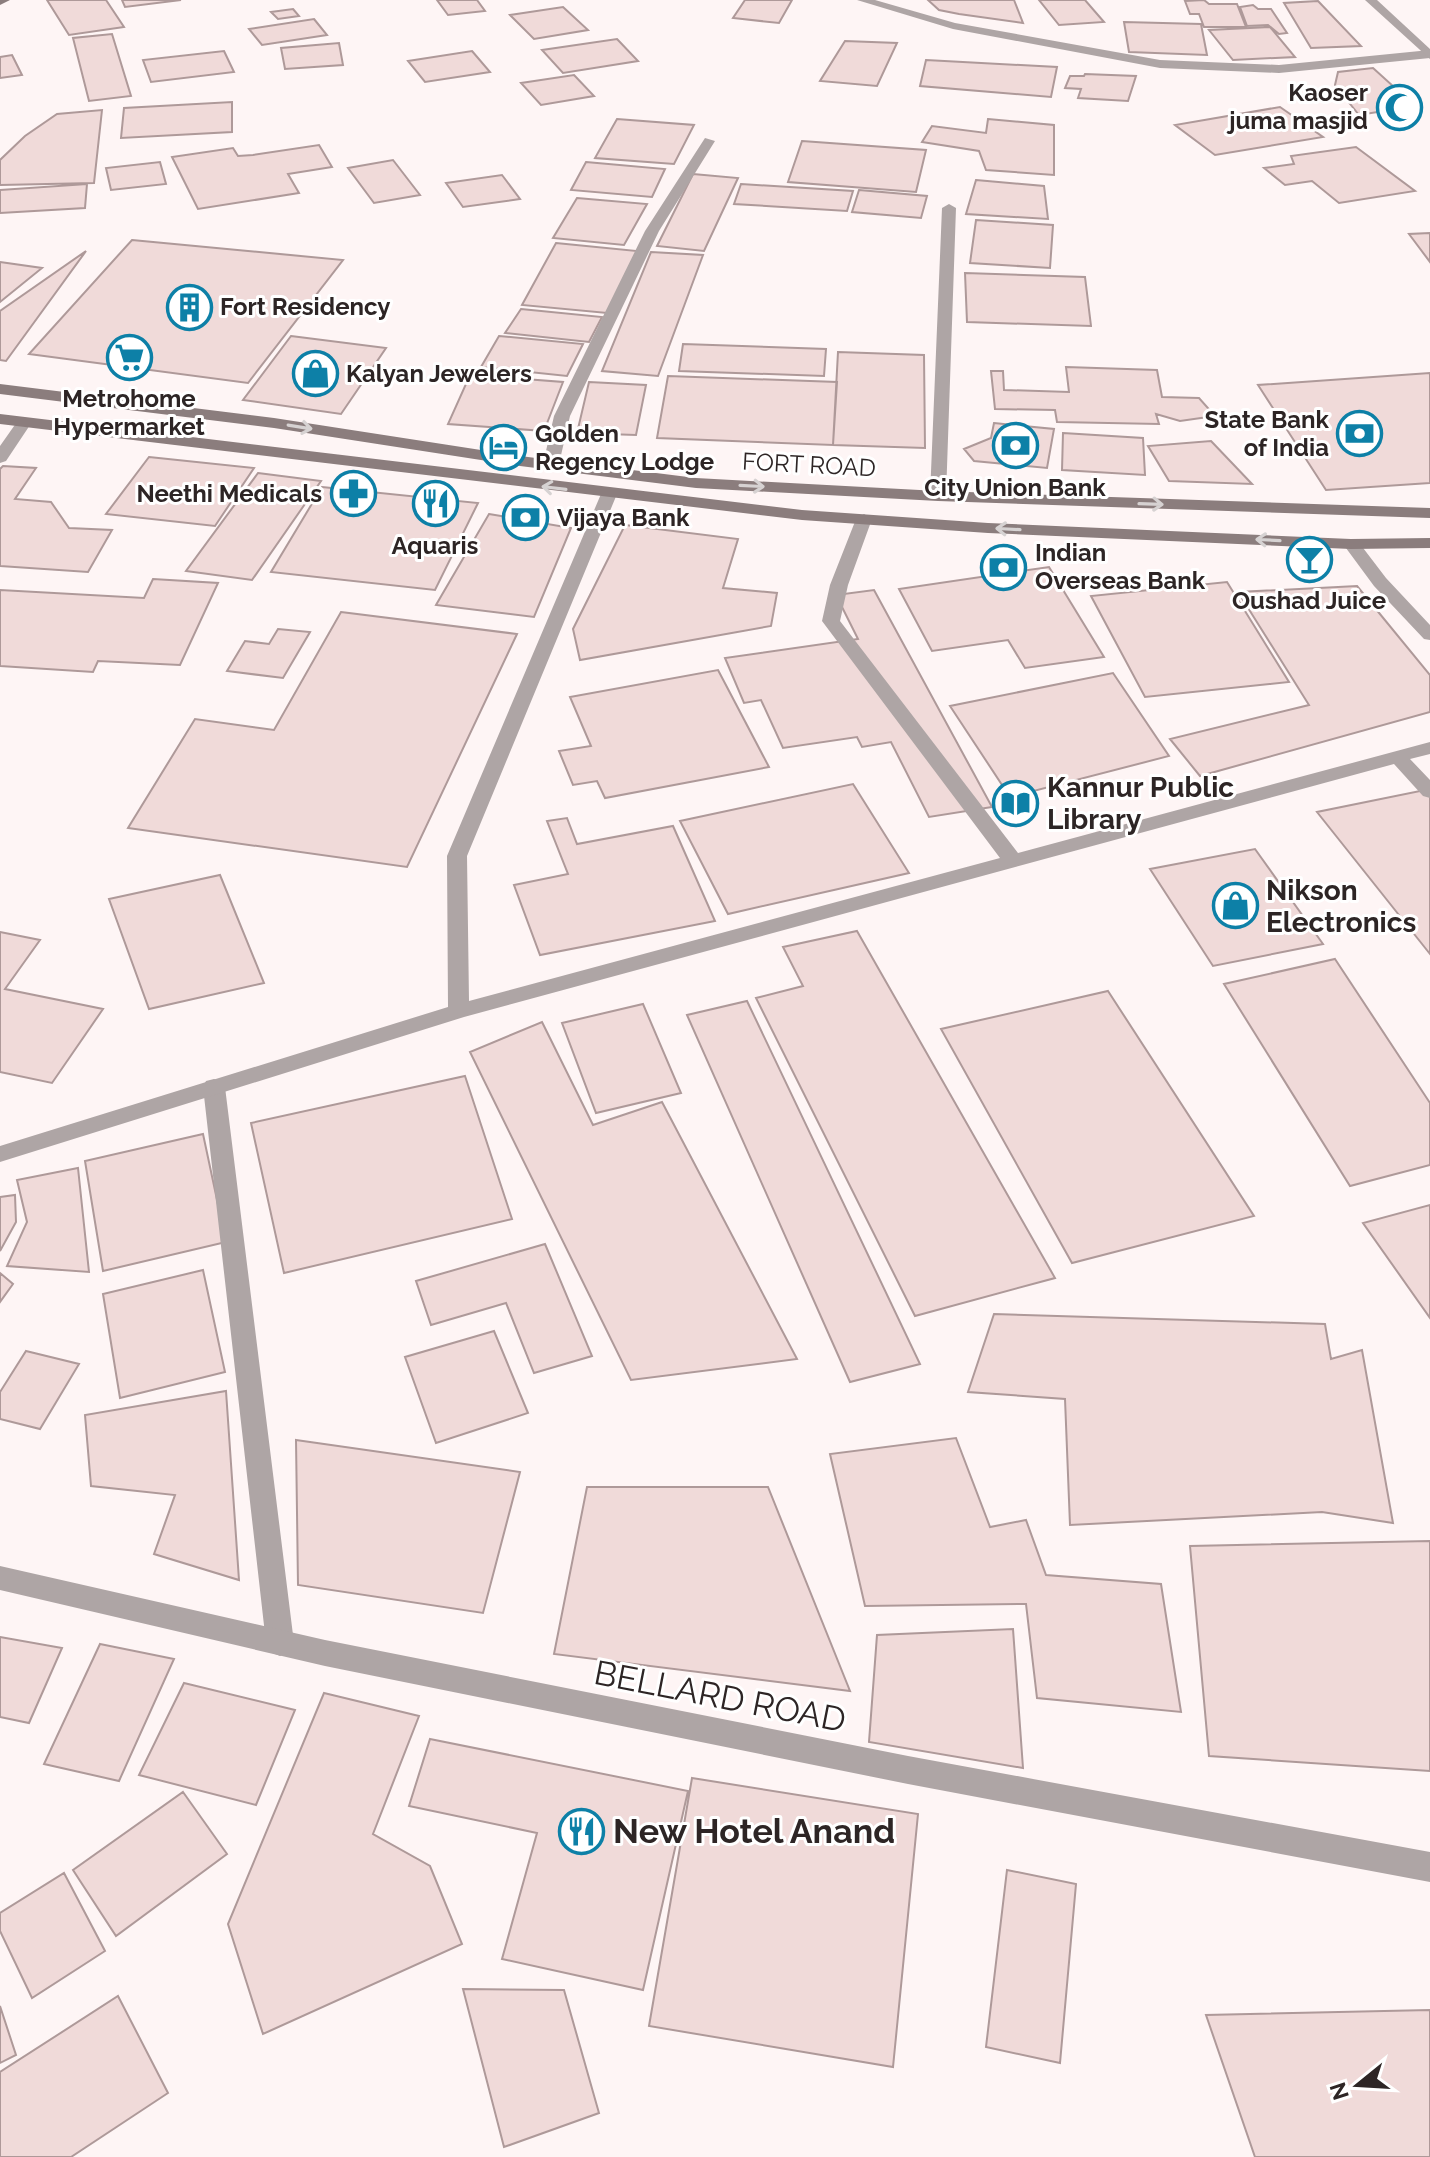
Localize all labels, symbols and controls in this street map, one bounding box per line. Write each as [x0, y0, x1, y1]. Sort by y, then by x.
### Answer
place label: Kaoser juma masjid [1226, 78, 1368, 135]
mosque icon: Kaoser juma masjid [1375, 83, 1423, 131]
building icon: Fort Residency [165, 283, 213, 331]
place label: Fort Residency [220, 292, 391, 321]
supermarket icon: Metrohome Hypermarket [105, 333, 153, 381]
shop icon: Kalyan Jewelers [291, 350, 339, 398]
place label: Kalyan Jewelers [346, 359, 532, 388]
place label: Metrohome Hypermarket [53, 384, 205, 441]
place label: State Bank of India [1205, 405, 1330, 462]
bank icon: State Bank of India [1336, 410, 1384, 458]
place label: Golden Regency Lodge [535, 419, 714, 476]
one-way arrow [286, 420, 312, 435]
bank icon: City Union Bank [991, 422, 1039, 470]
hotel icon: Golden Regency Lodge [480, 424, 528, 472]
street label: FORT ROAD [741, 447, 877, 482]
pharmacy icon: Neethi Medicals [329, 470, 377, 518]
place label: City Union Bank [924, 473, 1106, 502]
place label: Neethi Medicals [136, 479, 322, 508]
one-way arrow [738, 479, 765, 494]
restaurant icon: Aquaris [411, 480, 459, 528]
one-way arrow [541, 480, 568, 495]
bank icon: Vijaya Bank [502, 494, 550, 542]
one-way arrow [1137, 496, 1164, 511]
place label: Vijaya Bank [557, 503, 690, 532]
one-way arrow [995, 521, 1022, 536]
place label: Aquaris [392, 531, 479, 560]
one-way arrow [1255, 533, 1282, 548]
bar icon: Oushad Juice [1285, 535, 1333, 583]
place label: Indian Overseas Bank [1035, 538, 1206, 595]
bank icon: Indian Overseas Bank [980, 543, 1028, 591]
place label: Oushad Juice [1232, 586, 1386, 615]
place label: Kannur Public Library [1047, 771, 1234, 836]
library icon: Kannur Public Library [992, 779, 1040, 827]
place label: Nikson Electronics [1266, 874, 1416, 939]
shop icon: Nikson Electronics [1211, 882, 1259, 930]
street label: BELLARD ROAD [591, 1652, 849, 1740]
restaurant icon: New Hotel Anand [558, 1807, 606, 1855]
place label: New Hotel Anand [613, 1811, 895, 1851]
north arrow [1318, 2045, 1398, 2125]
text: N [1324, 2079, 1354, 2103]

